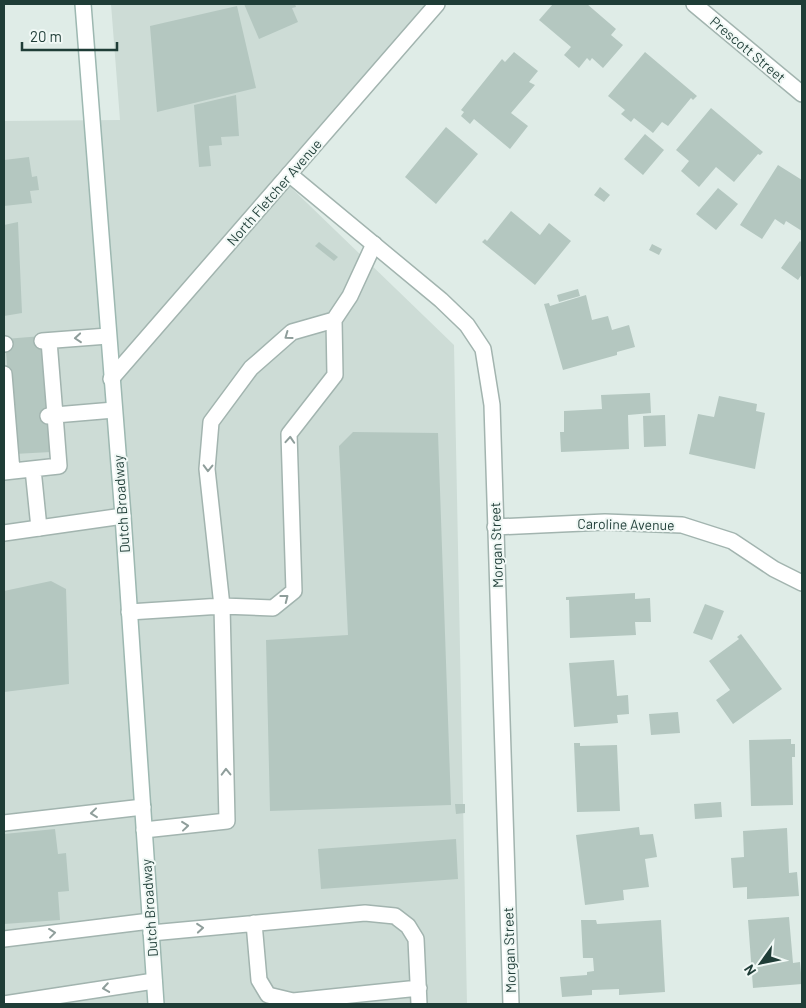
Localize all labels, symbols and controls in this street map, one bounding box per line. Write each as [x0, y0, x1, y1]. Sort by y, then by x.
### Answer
street label: Prescott Street [707, 12, 789, 86]
scale bar [22, 20, 118, 52]
text: 20 m [30, 27, 62, 45]
street label: North Fletcher Avenue [223, 135, 325, 249]
one-way arrow [284, 330, 294, 339]
one-way arrow [74, 332, 82, 343]
one-way arrow [285, 436, 296, 444]
street label: Dutch Broadway [109, 454, 133, 554]
one-way arrow [202, 464, 213, 472]
street label: Morgan Street [486, 502, 506, 588]
street label: Caroline Avenue [577, 515, 675, 533]
one-way arrow [279, 596, 288, 604]
one-way arrow [221, 768, 231, 776]
one-way arrow [90, 807, 98, 818]
one-way arrow [182, 821, 190, 832]
street label: Dutch Broadway [137, 858, 161, 958]
street label: Morgan Street [499, 907, 519, 993]
one-way arrow [196, 923, 204, 934]
one-way arrow [48, 928, 56, 939]
north arrow [736, 938, 786, 988]
text: N [740, 962, 759, 979]
one-way arrow [102, 983, 111, 993]

